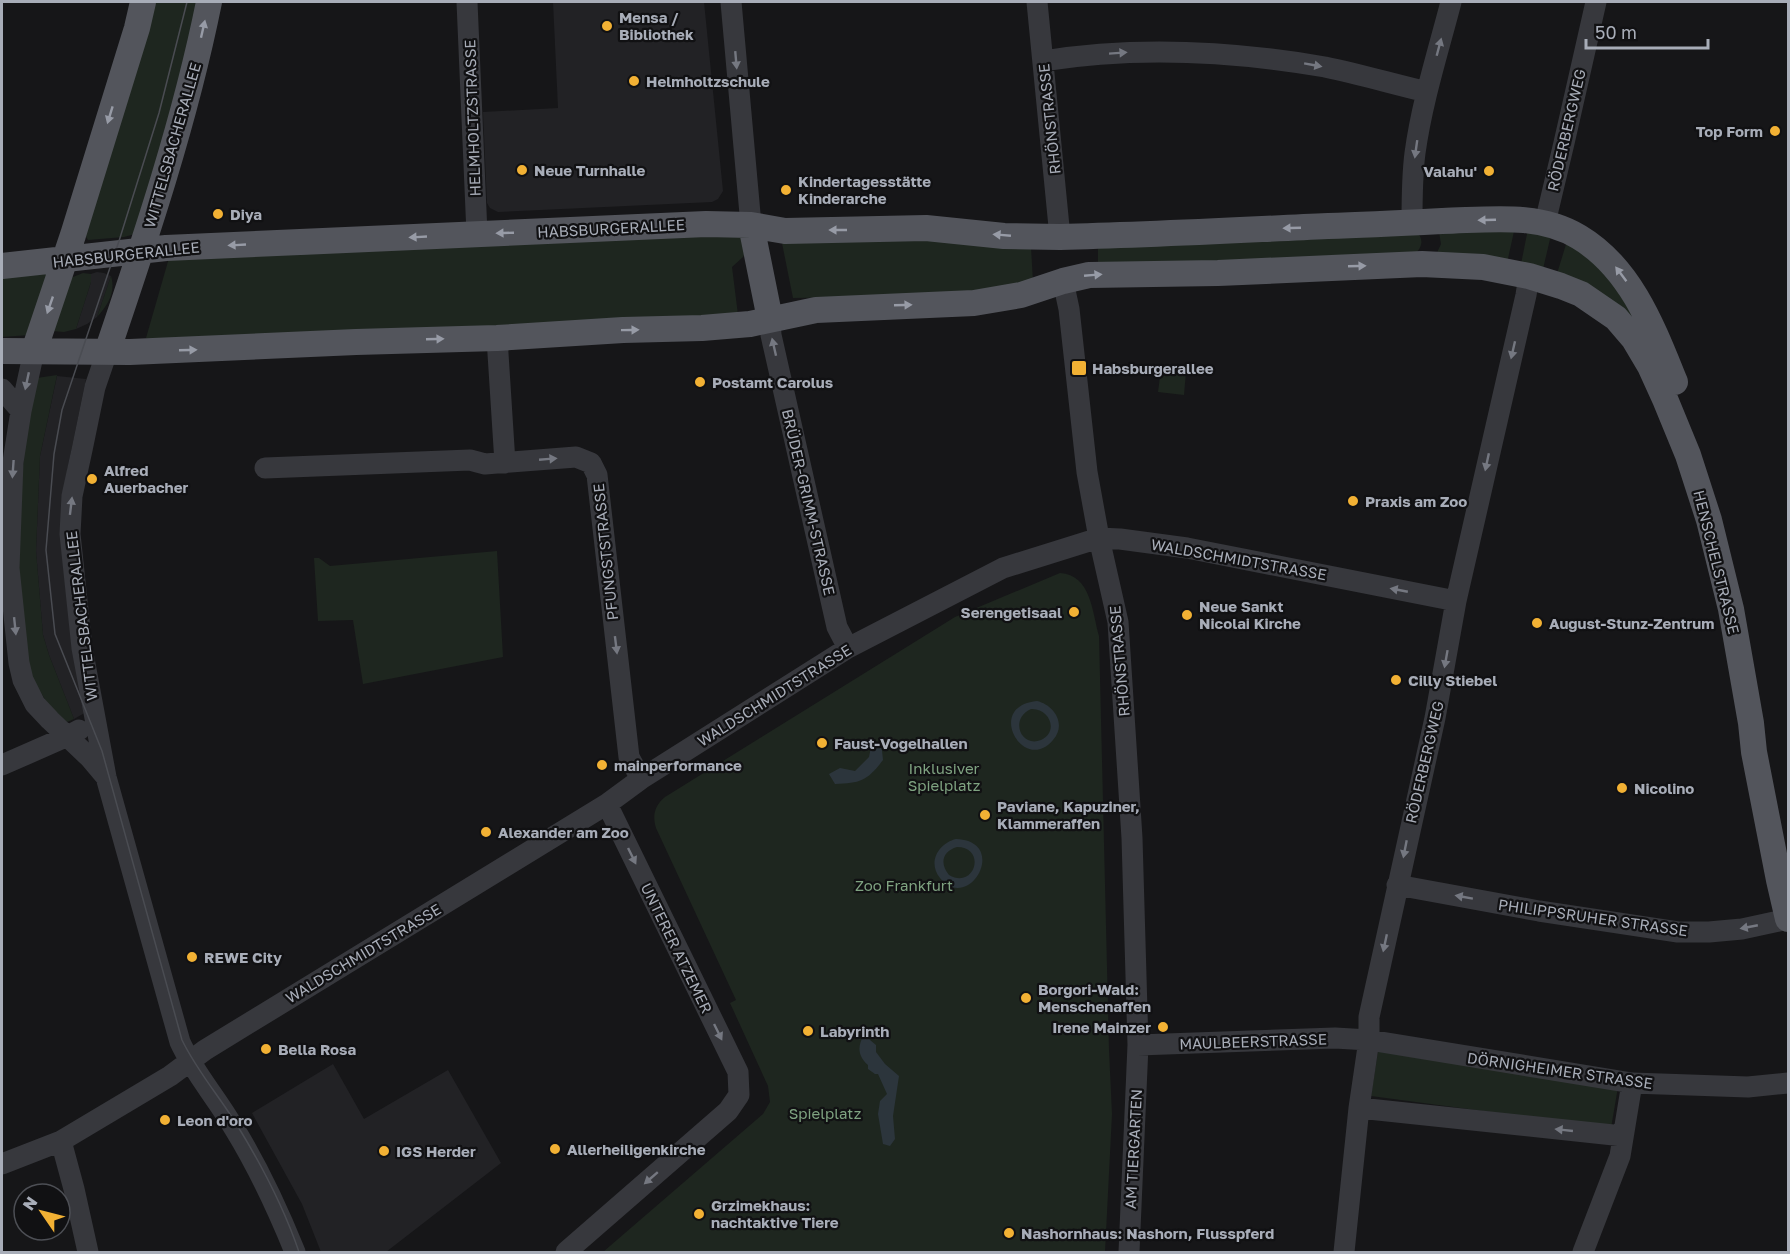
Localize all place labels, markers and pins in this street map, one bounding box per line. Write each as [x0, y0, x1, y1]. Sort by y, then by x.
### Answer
place label: Mensa / Bibliothek [619, 8, 694, 43]
marker: Mensa / Bibliothek [600, 19, 614, 33]
place label: Helmholtzschule [646, 72, 770, 90]
marker: Helmholtzschule [627, 74, 641, 88]
place label: Top Form [1696, 122, 1763, 140]
marker: Top Form [1768, 124, 1782, 138]
place label: Neue Turnhalle [534, 161, 646, 179]
place label: Valahu' [1423, 162, 1477, 180]
marker: Neue Turnhalle [515, 163, 529, 177]
marker: Valahu' [1482, 164, 1496, 178]
place label: Kindertagesstätte Kinderarche [798, 172, 931, 207]
marker: Kindertagesstätte Kinderarche [779, 183, 793, 197]
place label: Diya [230, 205, 262, 223]
marker: Diya [211, 207, 225, 221]
marker: Habsburgerallee [1070, 359, 1088, 377]
place label: Habsburgerallee [1092, 359, 1214, 377]
place label: Postamt Carolus [712, 373, 833, 391]
marker: Postamt Carolus [693, 375, 707, 389]
place label: Alfred Auerbacher [104, 461, 189, 496]
marker: Alfred Auerbacher [85, 472, 99, 486]
place label: Praxis am Zoo [1365, 492, 1467, 510]
marker: Praxis am Zoo [1346, 494, 1360, 508]
place label: Neue Sankt Nicolai Kirche [1199, 597, 1301, 632]
place label: Serengetisaal [961, 603, 1062, 621]
marker: Serengetisaal [1067, 605, 1081, 619]
marker: Neue Sankt Nicolai Kirche [1180, 608, 1194, 622]
place label: August-Stunz-Zentrum [1549, 614, 1714, 632]
marker: August-Stunz-Zentrum [1530, 616, 1544, 630]
place label: Cilly Stiebel [1408, 671, 1497, 689]
marker: Cilly Stiebel [1389, 673, 1403, 687]
place label: Faust-Vogelhallen [834, 734, 968, 752]
marker: Faust-Vogelhallen [815, 736, 829, 750]
place label: mainperformance [614, 756, 742, 774]
marker: mainperformance [595, 758, 609, 772]
place label: Nicolino [1634, 779, 1694, 797]
marker: Nicolino [1615, 781, 1629, 795]
place label: Paviane, Kapuziner, Klammeraffen [997, 797, 1140, 832]
marker: Paviane, Kapuziner, Klammeraffen [978, 808, 992, 822]
place label: Alexander am Zoo [498, 823, 629, 841]
marker: Alexander am Zoo [479, 825, 493, 839]
place label: REWE City [204, 948, 282, 966]
marker: REWE City [185, 950, 199, 964]
place label: Borgori-Wald: Menschenaffen [1038, 980, 1151, 1015]
marker: Borgori-Wald: Menschenaffen [1019, 991, 1033, 1005]
place label: Irene Mainzer [1052, 1018, 1151, 1036]
marker: Irene Mainzer [1156, 1020, 1170, 1034]
place label: Labyrinth [820, 1022, 889, 1040]
marker: Labyrinth [801, 1024, 815, 1038]
place label: Bella Rosa [278, 1040, 357, 1058]
marker: Bella Rosa [259, 1042, 273, 1056]
place label: Leon d'oro [177, 1111, 253, 1129]
marker: Leon d'oro [158, 1113, 172, 1127]
place label: Allerheiligenkirche [567, 1140, 706, 1158]
place label: IGS Herder [396, 1142, 476, 1160]
marker: Allerheiligenkirche [548, 1142, 562, 1156]
marker: IGS Herder [377, 1144, 391, 1158]
place label: Grzimekhaus: nachtaktive Tiere [711, 1196, 839, 1231]
marker: Grzimekhaus: nachtaktive Tiere [692, 1207, 706, 1221]
place label: Nashornhaus: Nashorn, Flusspferd [1021, 1224, 1274, 1242]
marker: Nashornhaus: Nashorn, Flusspferd [1002, 1226, 1016, 1240]

